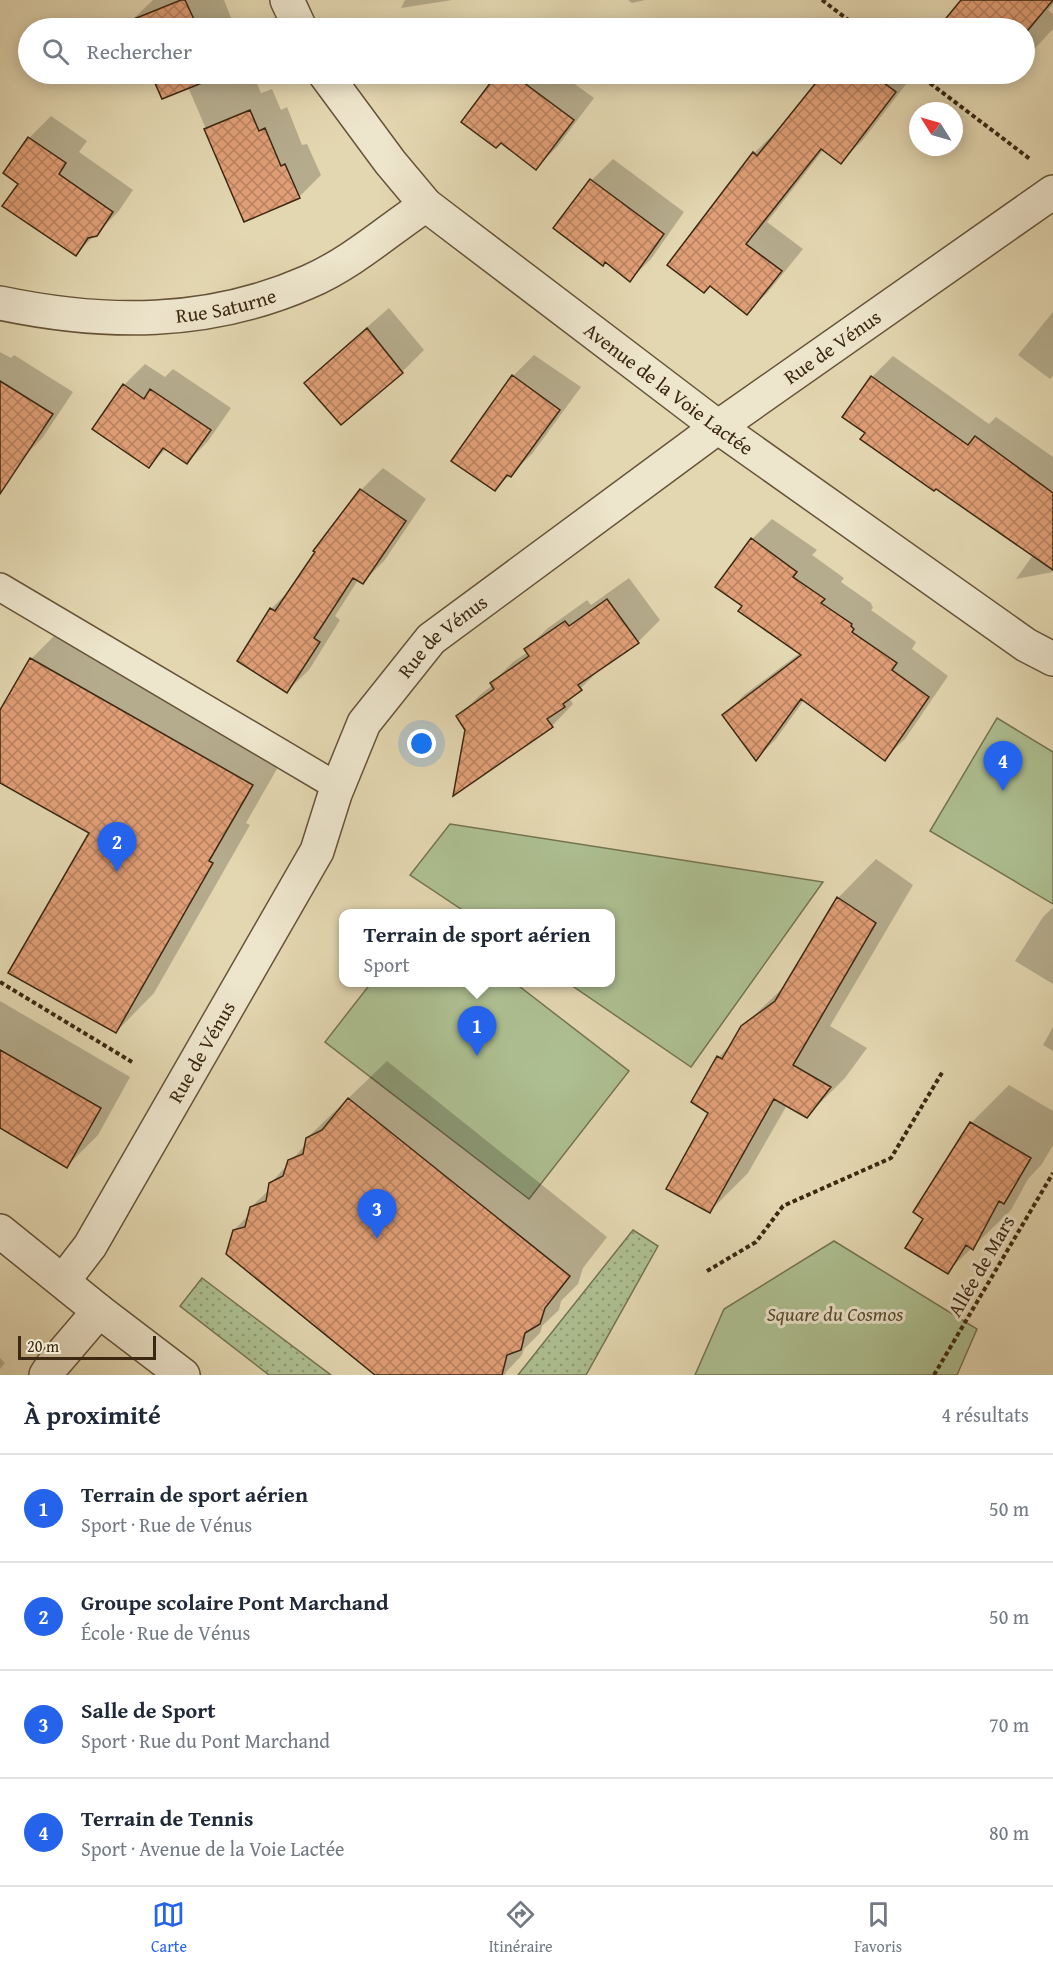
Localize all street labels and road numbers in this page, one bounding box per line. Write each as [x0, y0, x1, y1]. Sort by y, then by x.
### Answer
street label: Rue Saturne [174, 280, 280, 330]
street label: Rue de Vénus [777, 302, 887, 391]
street label: Avenue de la Voie Lactée [578, 315, 760, 462]
street label: Rue de Vénus [390, 587, 493, 684]
street label: Rue de Vénus [160, 995, 242, 1108]
street label: Allée de Mars [940, 1210, 1021, 1322]

